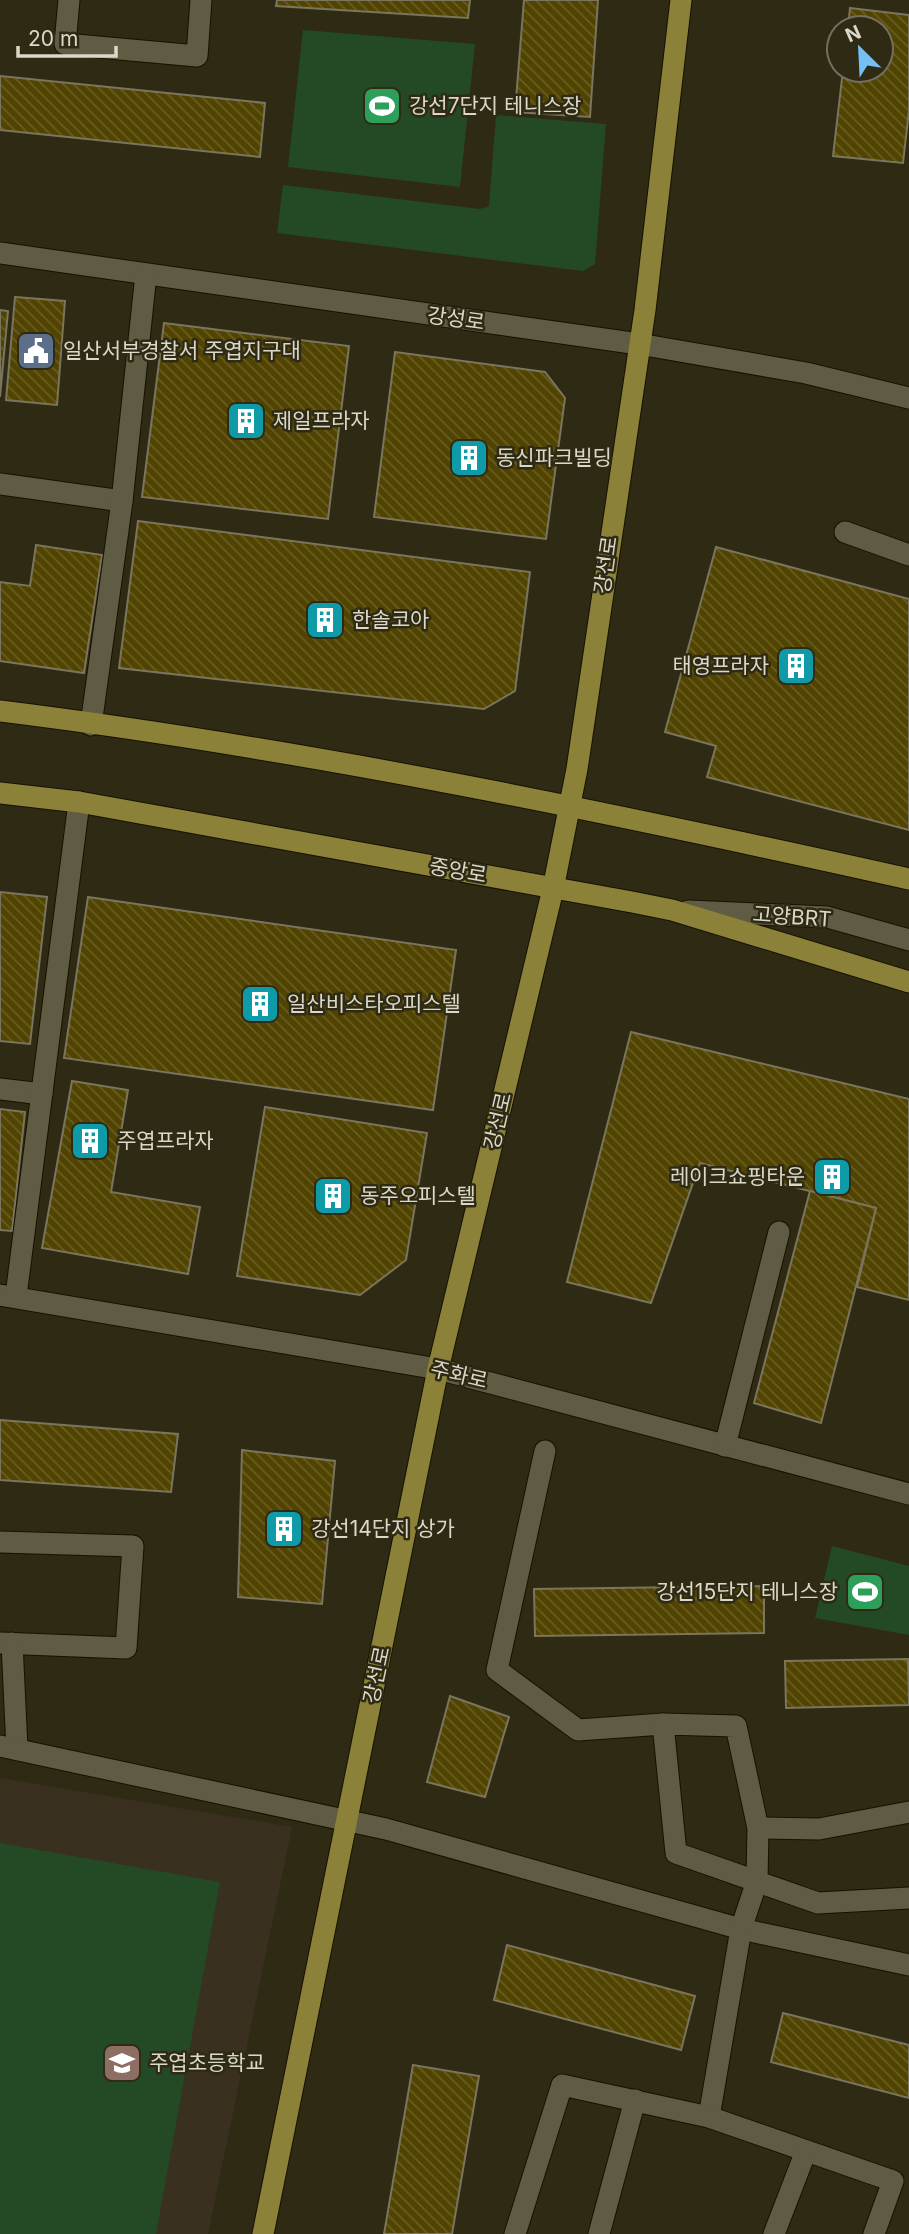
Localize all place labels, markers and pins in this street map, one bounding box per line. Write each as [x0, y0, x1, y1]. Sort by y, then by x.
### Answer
sports icon: 강선7단지 테니스장 [361, 85, 403, 127]
place label: 강선7단지 테니스장 [409, 93, 581, 118]
public building icon: 일산서부경찰서 주엽지구대 [15, 330, 57, 372]
place label: 일산서부경찰서 주엽지구대 [63, 338, 301, 363]
building icon: 제일프라자 [225, 400, 267, 442]
place label: 제일프라자 [273, 408, 370, 433]
building icon: 동신파크빌딩 [448, 437, 490, 479]
place label: 동신파크빌딩 [496, 445, 612, 470]
building icon: 한솔코아 [304, 599, 346, 641]
place label: 한솔코아 [352, 607, 429, 632]
building icon: 태영프라자 [775, 645, 817, 687]
place label: 태영프라자 [672, 653, 769, 678]
building icon: 일산비스타오피스텔 [239, 983, 281, 1025]
place label: 일산비스타오피스텔 [287, 991, 461, 1016]
building icon: 주엽프라자 [69, 1120, 111, 1162]
place label: 주엽프라자 [117, 1128, 214, 1153]
building icon: 레이크쇼핑타운 [811, 1156, 853, 1198]
place label: 레이크쇼핑타운 [670, 1164, 805, 1189]
building icon: 동주오피스텔 [312, 1175, 354, 1217]
place label: 동주오피스텔 [360, 1183, 476, 1208]
building icon: 강선14단지 상가 [263, 1508, 305, 1550]
place label: 강선14단지 상가 [311, 1516, 455, 1541]
sports icon: 강선15단지 테니스장 [844, 1571, 886, 1613]
place label: 강선15단지 테니스장 [656, 1579, 838, 1604]
school or university icon: 주엽초등학교 [101, 2042, 143, 2084]
place label: 주엽초등학교 [149, 2050, 265, 2075]

